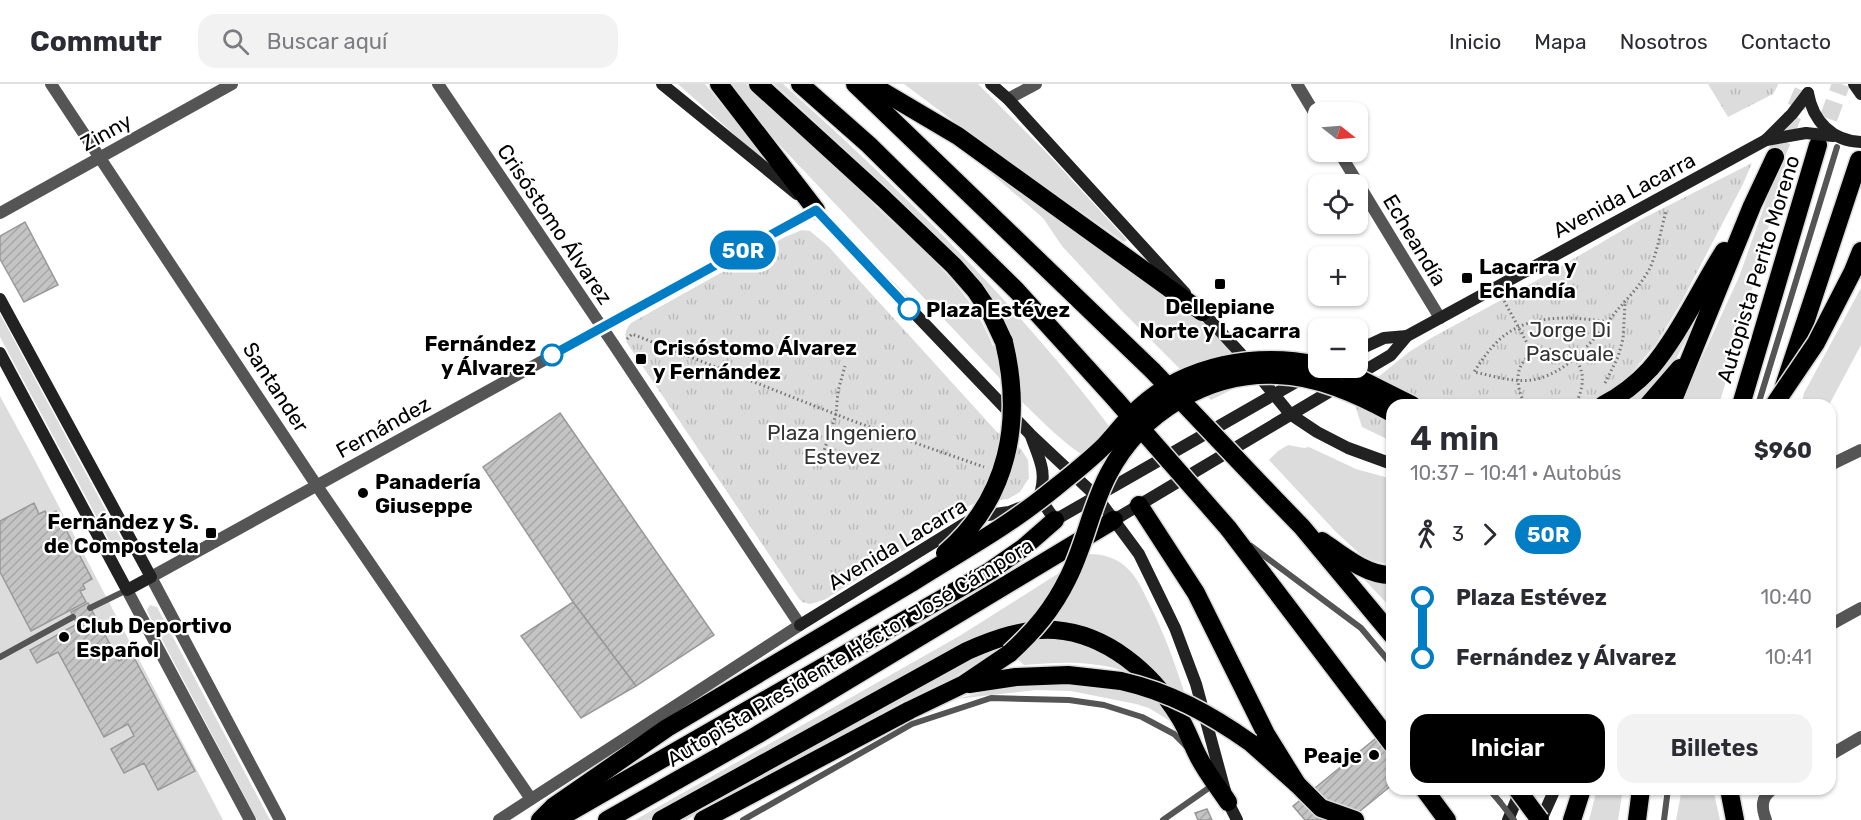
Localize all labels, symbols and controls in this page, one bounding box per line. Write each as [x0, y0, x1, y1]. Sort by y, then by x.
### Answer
search box [198, 14, 618, 68]
text: Commutr [30, 25, 162, 58]
icon: search [219, 25, 252, 58]
text: Buscar aquí [267, 28, 387, 55]
text: Inicio [1449, 29, 1501, 54]
text: Mapa [1534, 29, 1587, 54]
text: Nosotros [1620, 29, 1708, 54]
text: Contacto [1741, 29, 1831, 54]
north arrow [1308, 102, 1368, 162]
map controls [1308, 102, 1368, 378]
street label: Zinny [76, 108, 136, 156]
street label: Crisóstomo Álvarez [492, 139, 618, 309]
street label: Avenida Lacarra [1549, 147, 1699, 243]
street label: Autopista Perito Moreno [1711, 152, 1805, 386]
button: locate [1308, 174, 1368, 234]
street label: Echeandía [1378, 190, 1452, 290]
line badge: 50R [708, 230, 777, 270]
text: 50R [722, 238, 764, 263]
button: + [1308, 246, 1368, 306]
place label: Lacarra y Echandía [1479, 254, 1577, 303]
marker: Lacarra y Echandía [1460, 271, 1474, 285]
marker: Dellepiane Norte y Lacarra [1213, 277, 1227, 291]
place label: Dellepiane Norte y Lacarra [1139, 294, 1301, 343]
place label: Plaza Estévez [926, 297, 1070, 322]
marker: Plaza Estévez [898, 298, 920, 320]
park label: Jorge Di Pascuale [1526, 317, 1614, 366]
button: − [1308, 318, 1368, 378]
place label: Fernández y Álvarez [425, 331, 536, 380]
place label: Crisóstomo Álvarez y Fernández [653, 335, 857, 384]
street label: Santander [238, 337, 314, 437]
marker: Fernández y Álvarez [541, 344, 563, 366]
marker: Crisóstomo Álvarez y Fernández [634, 352, 648, 366]
street label: Fernández [332, 391, 434, 463]
text: 4 min [1410, 419, 1499, 458]
park label: Plaza Ingeniero Estevez [767, 420, 917, 469]
text: $960 [1754, 437, 1812, 464]
text: 10:37 – 10:41 · Autobús [1410, 461, 1622, 485]
place label: Panadería Giuseppe [375, 469, 481, 518]
marker: Panadería Giuseppe [356, 486, 370, 500]
street label: Avenida Lacarra [823, 493, 971, 595]
place label: Fernández y S. de Compostela [44, 509, 199, 558]
icon: walk [1410, 518, 1443, 551]
icon: forward [1473, 518, 1506, 551]
text: 3 [1452, 522, 1464, 546]
text: 50R [1527, 522, 1569, 547]
marker: Fernández y S. de Compostela [204, 526, 218, 540]
street label: Autopista Presidente Héctor José Cámpora [662, 532, 1038, 772]
text: Plaza Estévez [1456, 584, 1607, 611]
text: 10:40 [1761, 585, 1812, 609]
place label: Club Deportivo Español [76, 613, 232, 662]
marker: Club Deportivo Español [57, 630, 71, 644]
text: Fernández y Álvarez [1456, 644, 1676, 671]
text: 10:41 [1765, 645, 1812, 669]
button: Iniciar [1410, 714, 1605, 783]
button: Billetes [1617, 714, 1812, 783]
place label: Peaje [1304, 743, 1362, 768]
marker: Peaje [1367, 748, 1381, 762]

